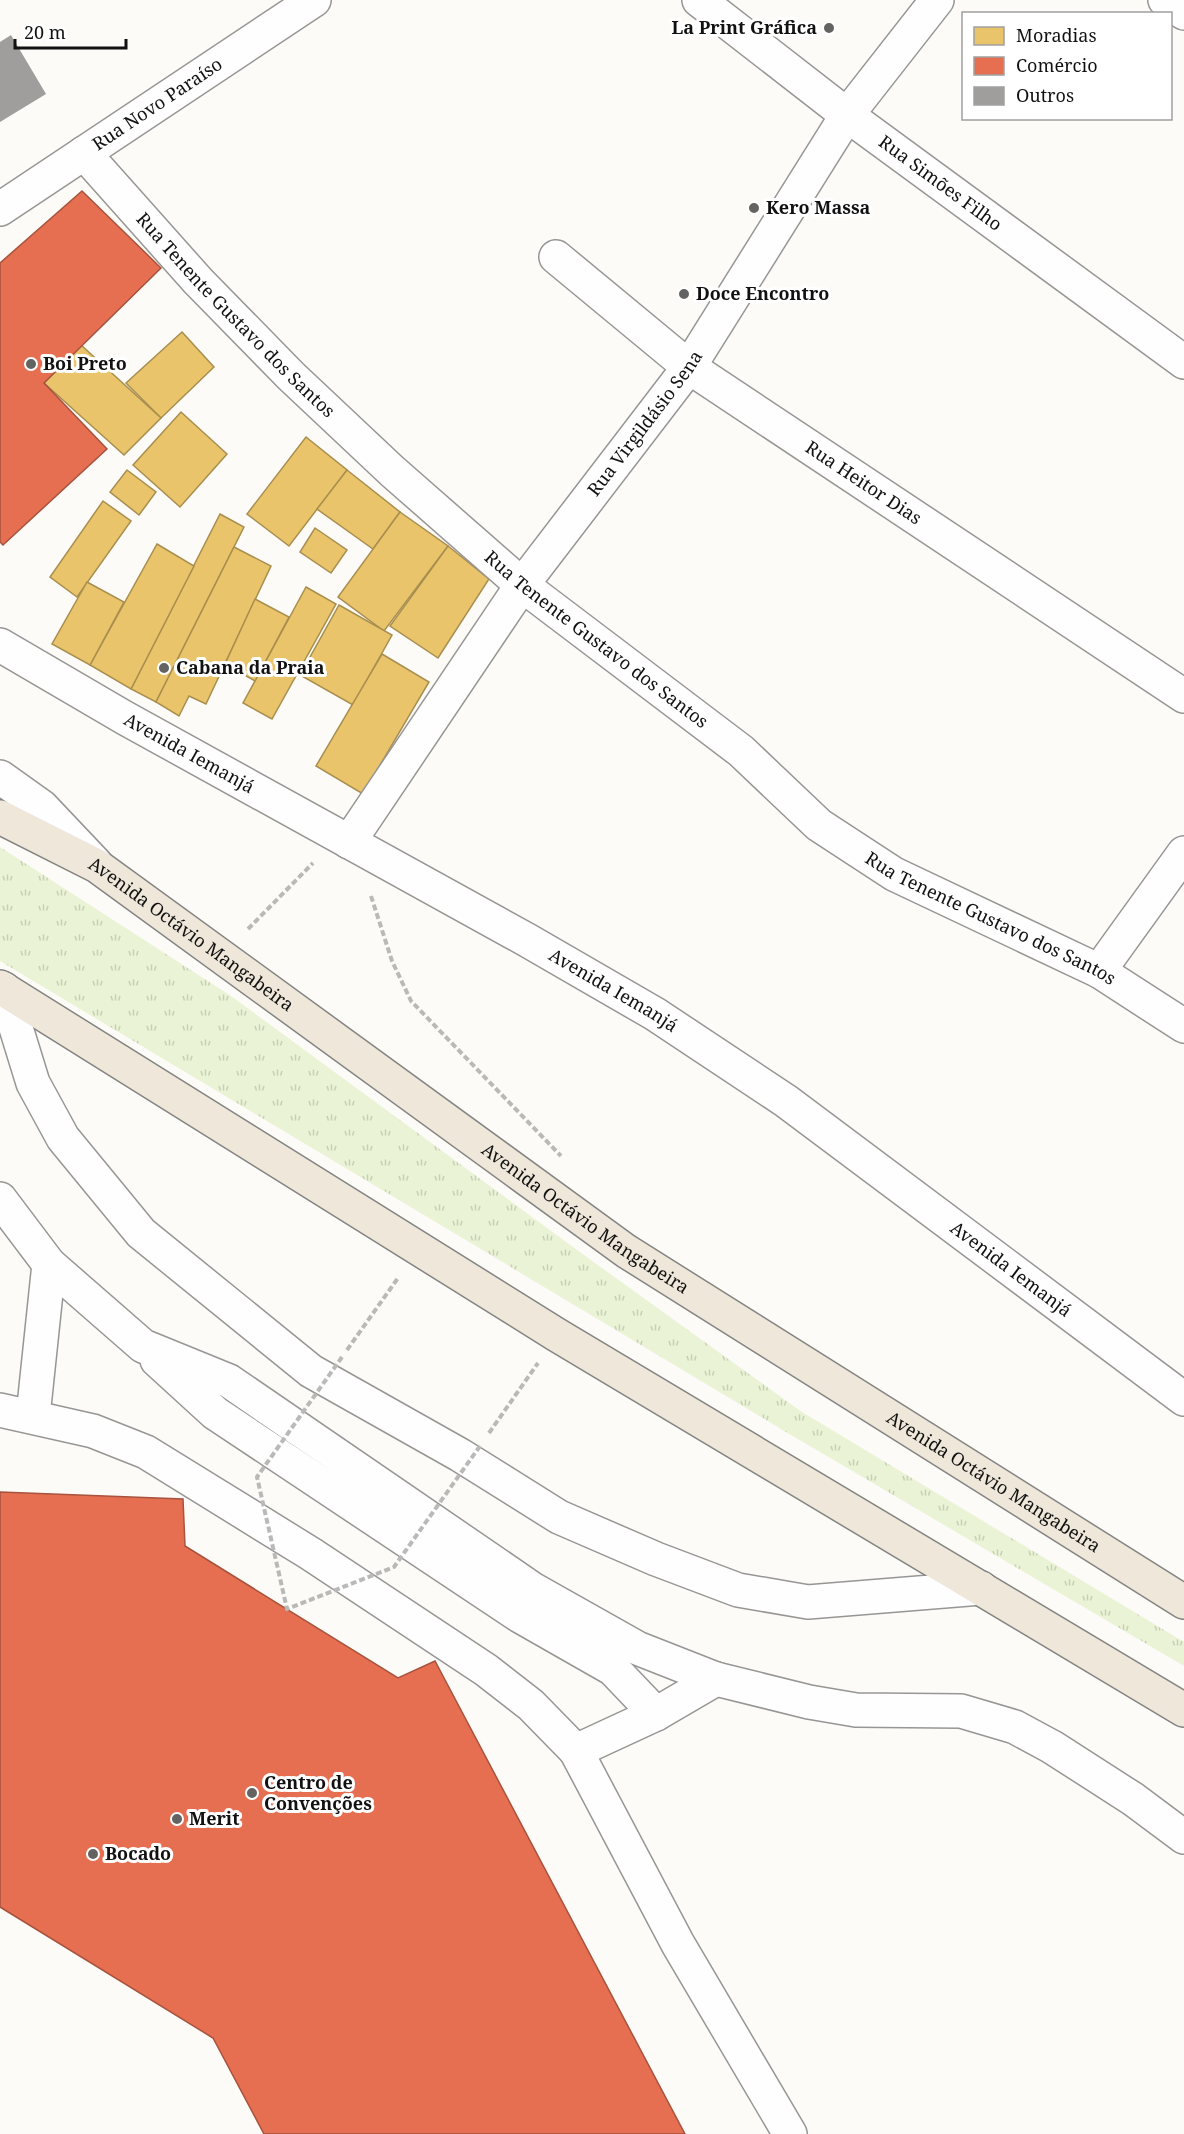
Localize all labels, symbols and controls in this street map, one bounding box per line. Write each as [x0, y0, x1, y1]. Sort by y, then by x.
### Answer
scale bar [15, 12, 126, 50]
legend [962, 12, 1172, 120]
place label: La Print Gráfica [672, 15, 817, 39]
text: 20 m [24, 20, 66, 44]
marker: La Print Gráfica [822, 21, 836, 35]
text: Moradias [1016, 23, 1097, 47]
street label: Rua Novo Paraíso [87, 52, 226, 155]
text: Comércio [1016, 53, 1098, 77]
text: Outros [1016, 83, 1074, 107]
street label: Rua Simões Filho [874, 129, 1007, 236]
place label: Kero Massa [766, 195, 871, 219]
marker: Kero Massa [747, 201, 761, 215]
street label: Rua Tenente Gustavo dos Santos [131, 207, 341, 422]
place label: Doce Encontro [696, 281, 829, 305]
marker: Doce Encontro [677, 287, 691, 301]
street label: Rua Virgildásio Sena [581, 346, 707, 501]
place label: Boi Preto [43, 351, 127, 375]
marker: Boi Preto [24, 357, 38, 371]
street label: Rua Heitor Dias [801, 435, 927, 529]
street label: Rua Tenente Gustavo dos Santos [480, 545, 713, 733]
place label: Cabana da Praia [176, 655, 325, 679]
marker: Cabana da Praia [157, 661, 171, 675]
street label: Avenida Iemanjá [120, 707, 259, 798]
street label: Rua Tenente Gustavo dos Santos [861, 846, 1121, 990]
street label: Avenida Octávio Mangabeira [85, 851, 299, 1016]
street label: Avenida Iemanjá [545, 942, 683, 1037]
street label: Avenida Octávio Mangabeira [477, 1137, 694, 1299]
street label: Avenida Iemanjá [946, 1215, 1077, 1322]
street label: Avenida Octávio Mangabeira [883, 1405, 1105, 1558]
place label: Centro de Convenções [264, 1770, 372, 1815]
marker: Centro de Convenções [245, 1786, 259, 1800]
place label: Merit [189, 1806, 239, 1830]
marker: Merit [170, 1812, 184, 1826]
place label: Bocado [105, 1841, 171, 1865]
marker: Bocado [86, 1847, 100, 1861]

